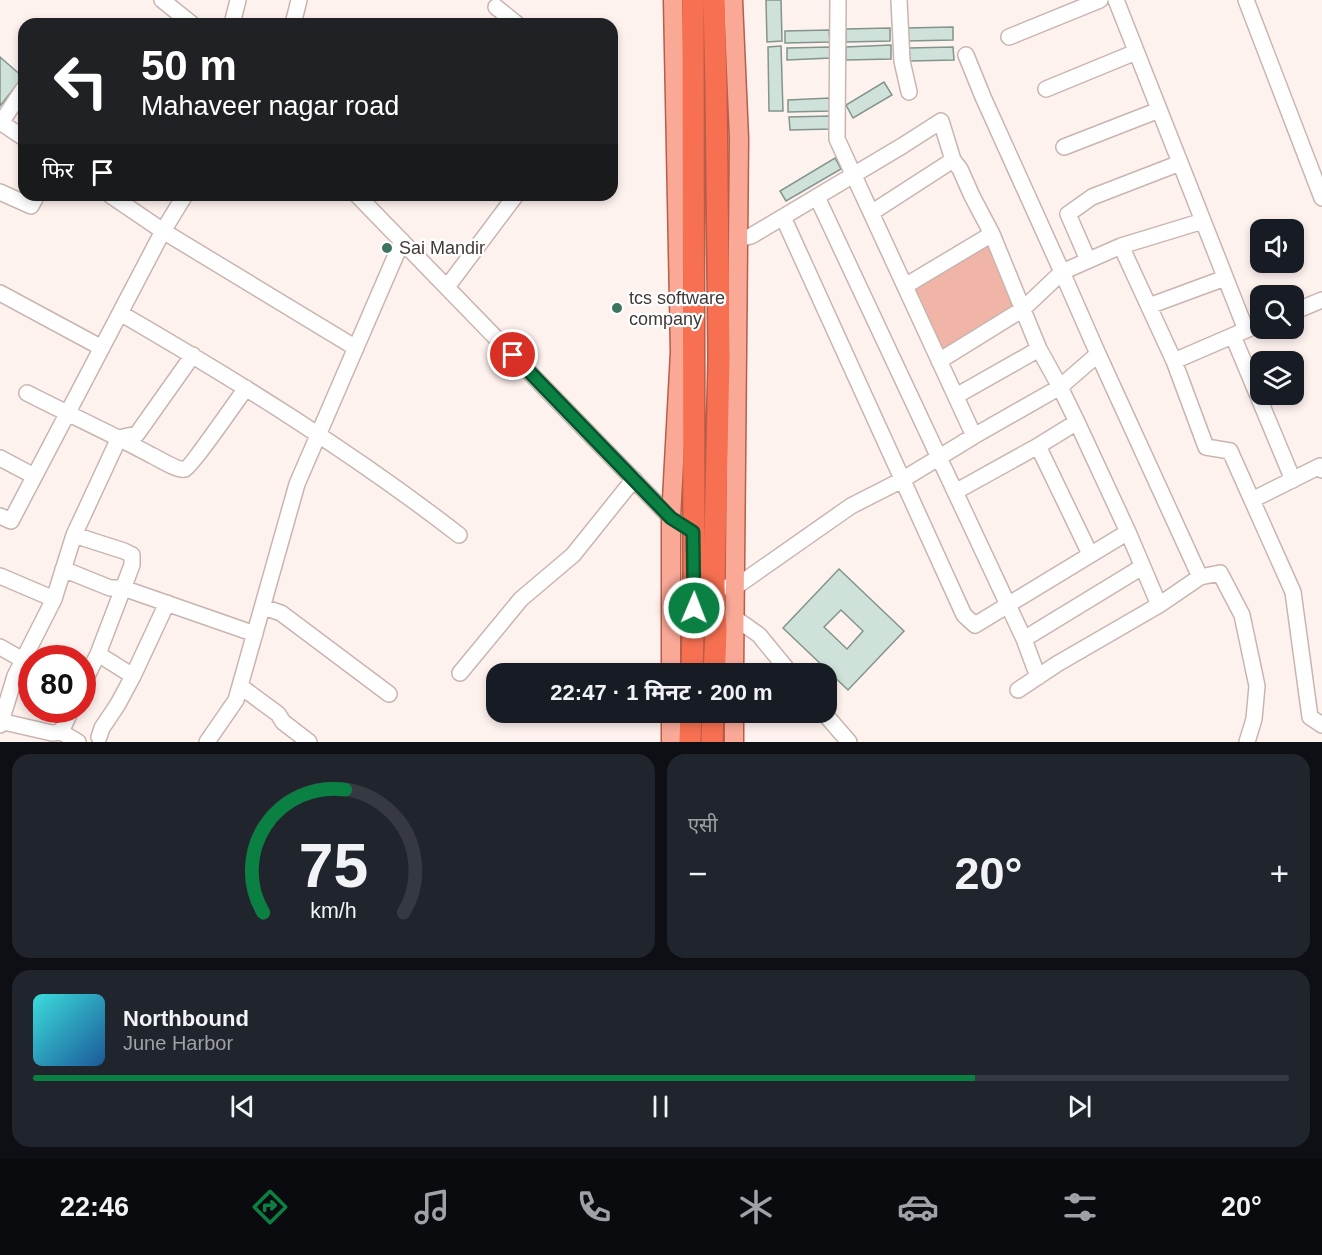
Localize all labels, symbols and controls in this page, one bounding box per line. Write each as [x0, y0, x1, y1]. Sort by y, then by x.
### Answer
icon: left [42, 42, 120, 120]
text: 50 m [141, 42, 237, 89]
text: Mahaveer nagar road [141, 91, 399, 121]
icon: arrive [86, 156, 119, 189]
text: फिर [42, 158, 74, 183]
map controls [1250, 219, 1304, 405]
button: sound [1250, 219, 1304, 273]
place label: Sai Mandir [399, 238, 485, 258]
marker: Sai Mandir [380, 241, 394, 255]
button: search [1250, 285, 1304, 339]
place label: tcs software company [629, 288, 725, 329]
marker: tcs software company [610, 301, 624, 315]
pin [487, 329, 538, 380]
icon: arrive [496, 338, 529, 371]
button: layers [1250, 351, 1304, 405]
position arrow [662, 576, 726, 640]
speed limit sign: 80 [18, 645, 96, 723]
text: 22:47 · 1 मिनट · 200 m [550, 680, 773, 705]
text: एसी [688, 814, 718, 836]
text: 75 [299, 831, 368, 900]
text: 20° [954, 848, 1023, 899]
text: − [688, 855, 707, 892]
text: + [1270, 855, 1289, 892]
text: km/h [310, 899, 357, 923]
text: Northbound [123, 1006, 249, 1031]
text: June Harbor [123, 1032, 233, 1054]
icon: previous [226, 1090, 259, 1123]
icon: pause [644, 1090, 677, 1123]
icon: next [1063, 1090, 1096, 1123]
icon: directions [249, 1186, 291, 1228]
icon: music [411, 1186, 453, 1228]
icon: phone [573, 1186, 615, 1228]
icon: climate [735, 1186, 777, 1228]
icon: car [897, 1186, 939, 1228]
icon: filters [1059, 1186, 1101, 1228]
text: 22:46 [60, 1192, 129, 1222]
text: 20° [1221, 1192, 1262, 1222]

